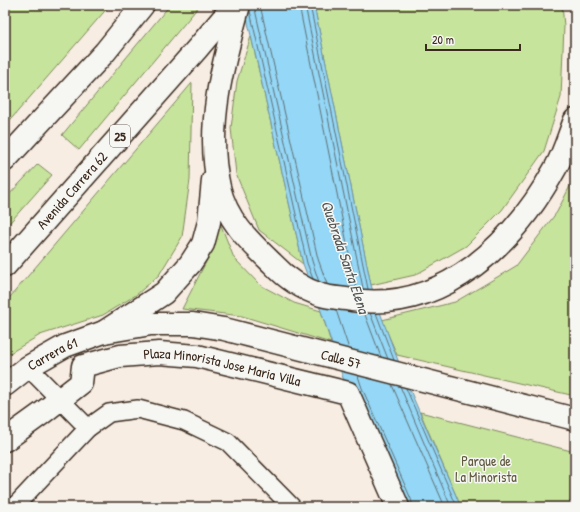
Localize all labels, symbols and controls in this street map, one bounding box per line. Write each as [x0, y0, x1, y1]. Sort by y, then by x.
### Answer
scale bar [426, 26, 520, 52]
text: 20 m [432, 31, 454, 48]
road number: 25 [110, 125, 130, 147]
street label: Avenida Carrera 62 [32, 147, 111, 233]
water label: Quebrada Santa Elena [316, 198, 375, 318]
street label: Carrera 61 [24, 332, 80, 375]
street label: Plaza Minorista Jose Maria Villa [143, 343, 303, 390]
street label: Calle 57 [319, 344, 363, 373]
park label: Parque de La Minorista [455, 451, 517, 486]

